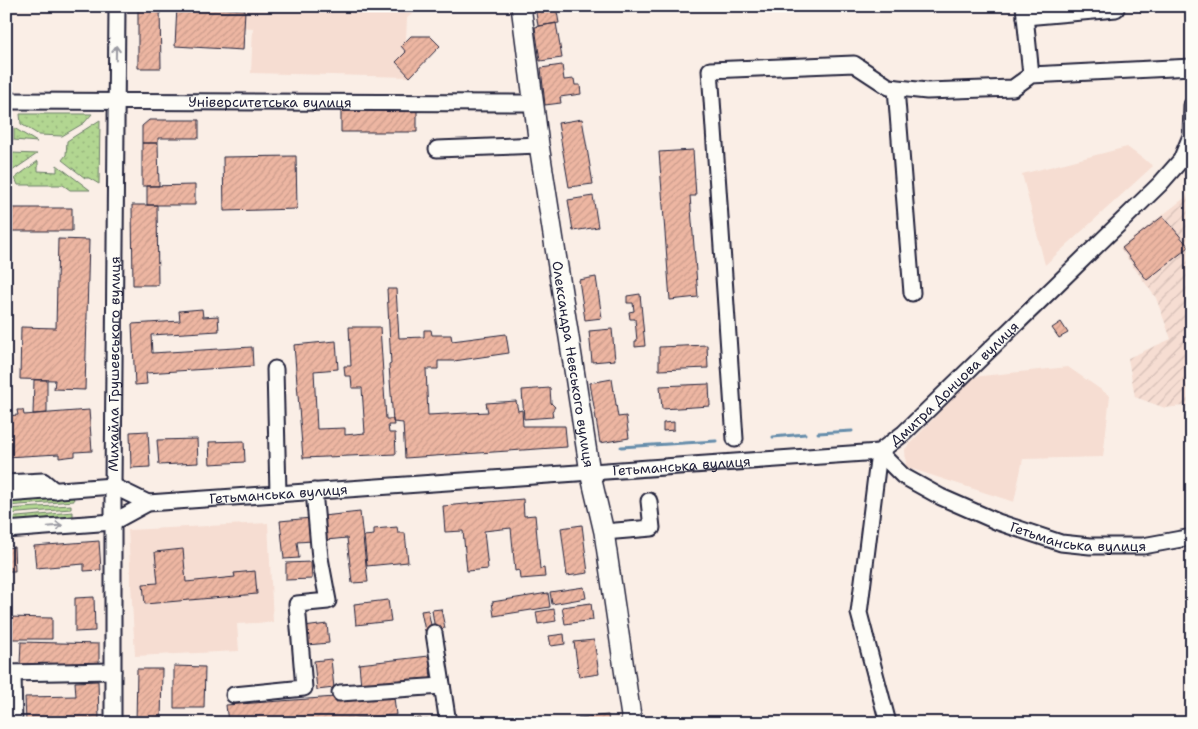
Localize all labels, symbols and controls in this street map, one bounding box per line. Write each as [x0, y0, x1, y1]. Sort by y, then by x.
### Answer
one-way arrow [111, 46, 121, 62]
street label: Університетська вулиця [188, 93, 352, 111]
street label: Михайла Грушевського вулиця [104, 256, 124, 472]
street label: Олександра Невського вулиця [548, 260, 598, 469]
street label: Дмитра Донцова вулиця [886, 317, 1023, 450]
street label: Гетьманська вулиця [612, 452, 751, 480]
street label: Гетьманська вулиця [209, 480, 348, 508]
street label: Гетьманська вулиця [1008, 518, 1146, 555]
one-way arrow [47, 522, 63, 531]

